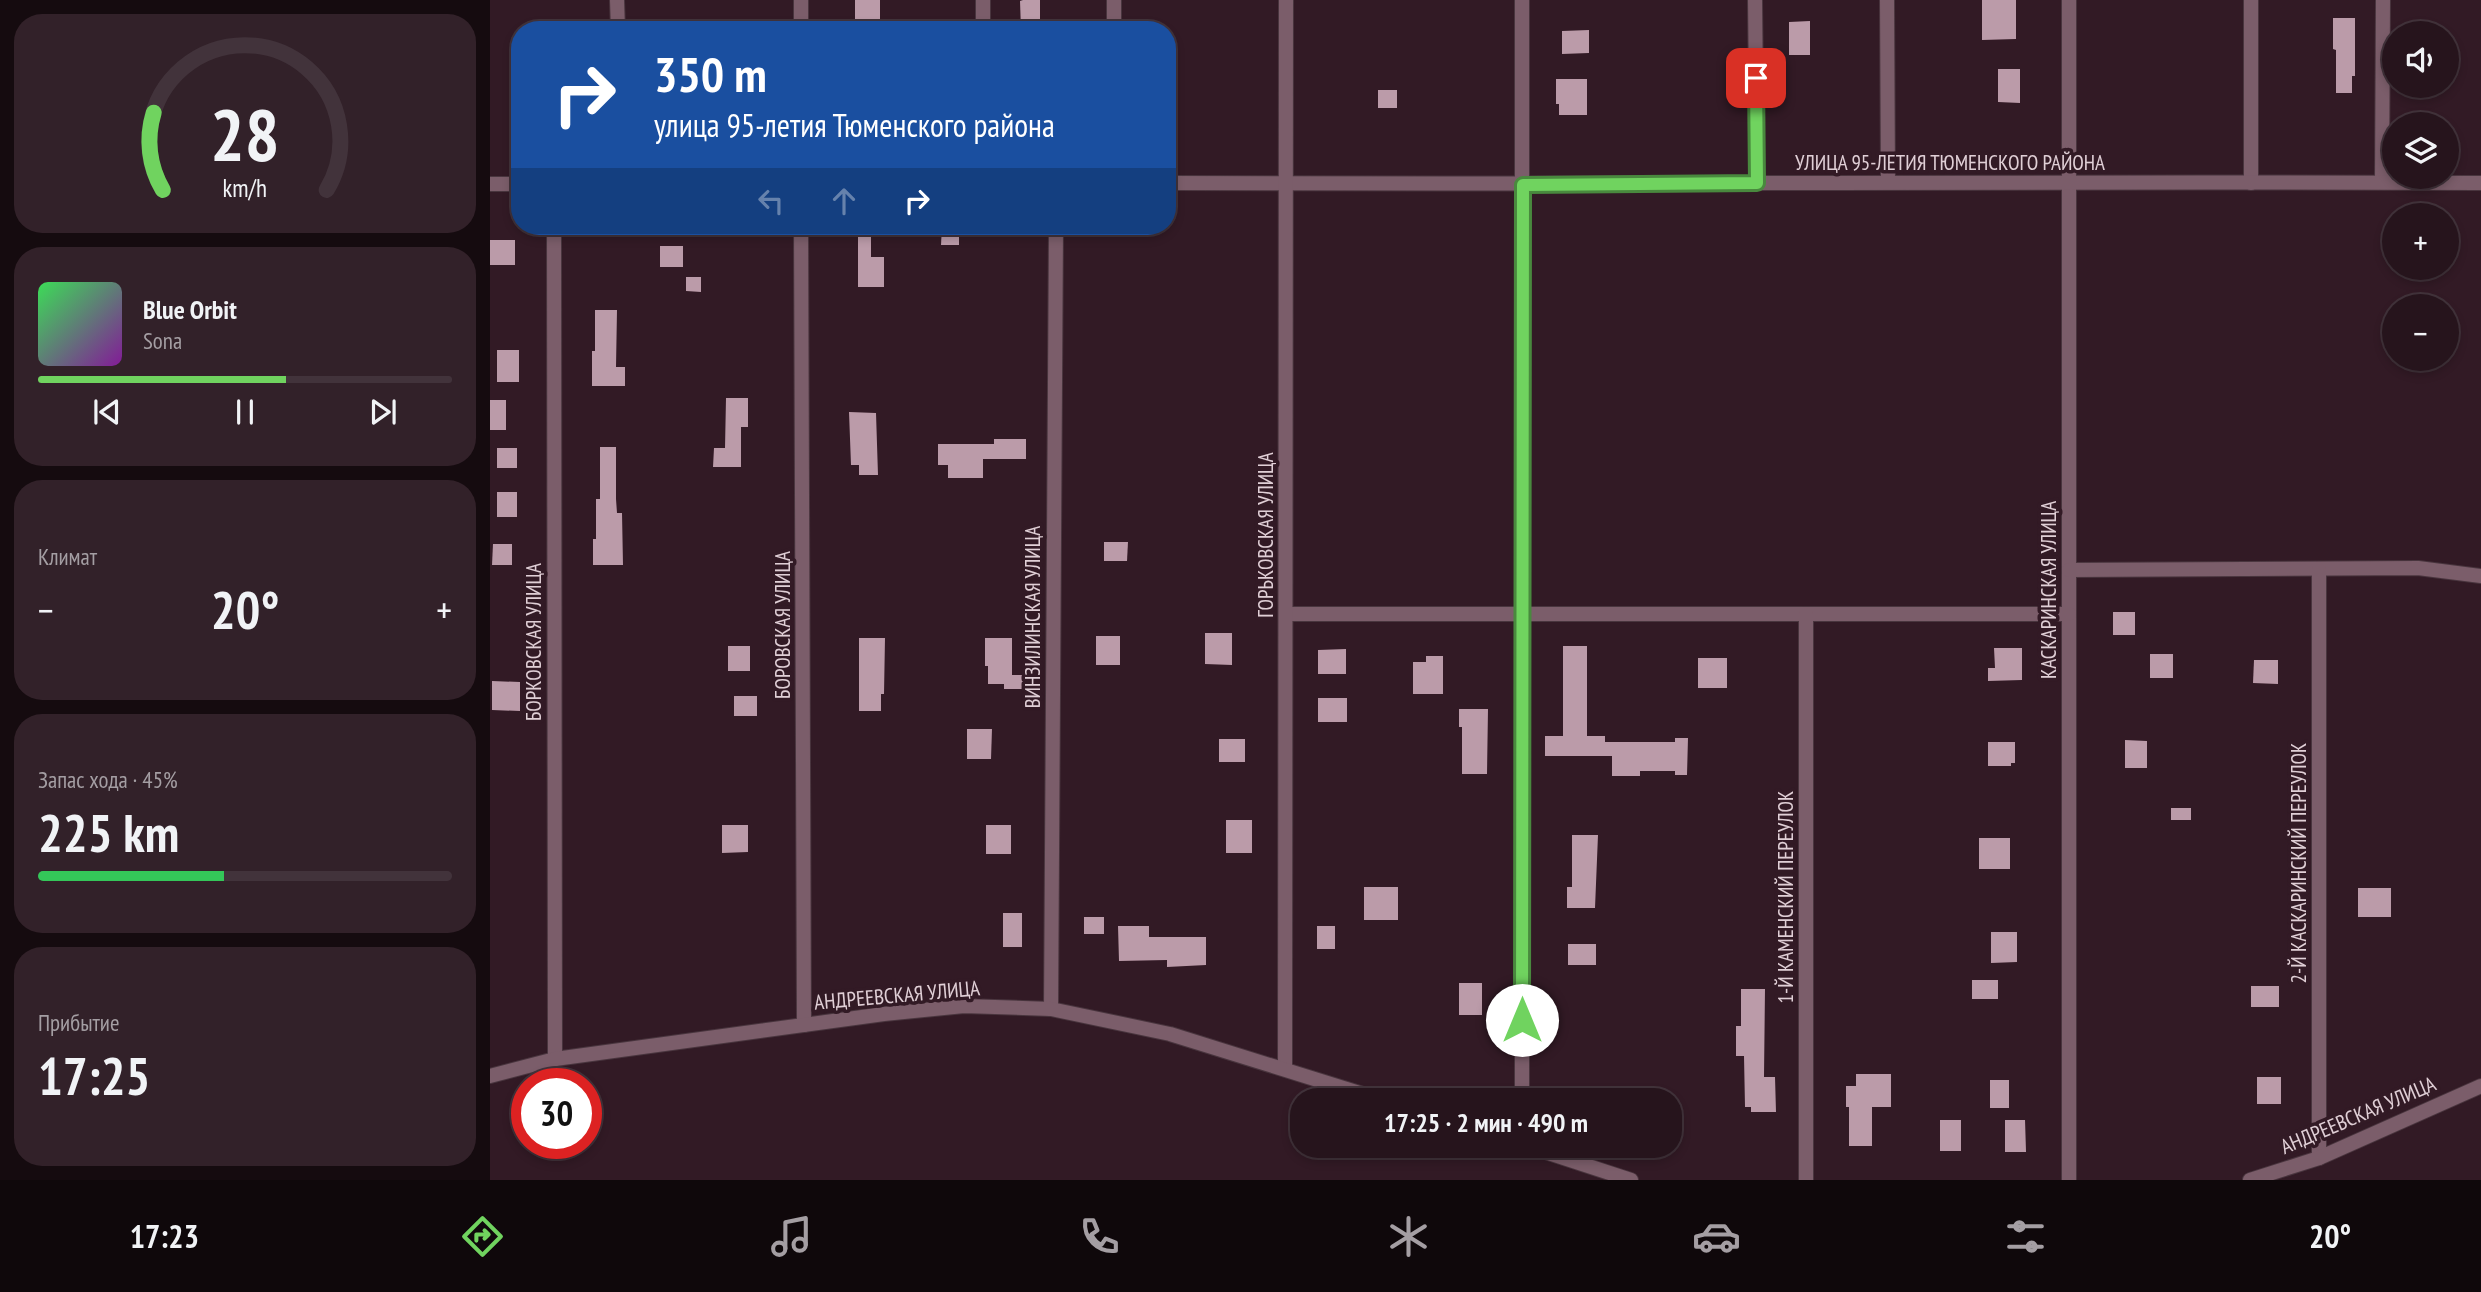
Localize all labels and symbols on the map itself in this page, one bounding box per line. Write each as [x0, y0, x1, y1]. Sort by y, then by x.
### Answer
pin [1726, 48, 1786, 108]
street label: УЛИЦА 95-ЛЕТИЯ ТЮМЕНСКОГО РАЙОНА [1795, 149, 2105, 176]
street label: ГОРЬКОВСКАЯ УЛИЦА [1252, 452, 1279, 618]
street label: КАСКАРИНСКАЯ УЛИЦА [2035, 501, 2062, 679]
street label: ВИНЗИЛИНСКАЯ УЛИЦА [1019, 526, 1046, 708]
street label: БОРОВСКАЯ УЛИЦА [769, 551, 796, 699]
street label: БОРКОВСКАЯ УЛИЦА [520, 563, 547, 721]
street label: 2-Й КАСКАРИНСКИЙ ПЕРЕУЛОК [2285, 743, 2312, 983]
street label: 1-Й КАМЕНСКИЙ ПЕРЕУЛОК [1772, 791, 1799, 1003]
street label: АНДРЕЕВСКАЯ УЛИЦА [813, 974, 981, 1016]
position arrow [1485, 983, 1559, 1057]
speed limit sign: 30 [511, 1068, 602, 1159]
street label: АНДРЕЕВСКАЯ УЛИЦА [2276, 1070, 2440, 1160]

